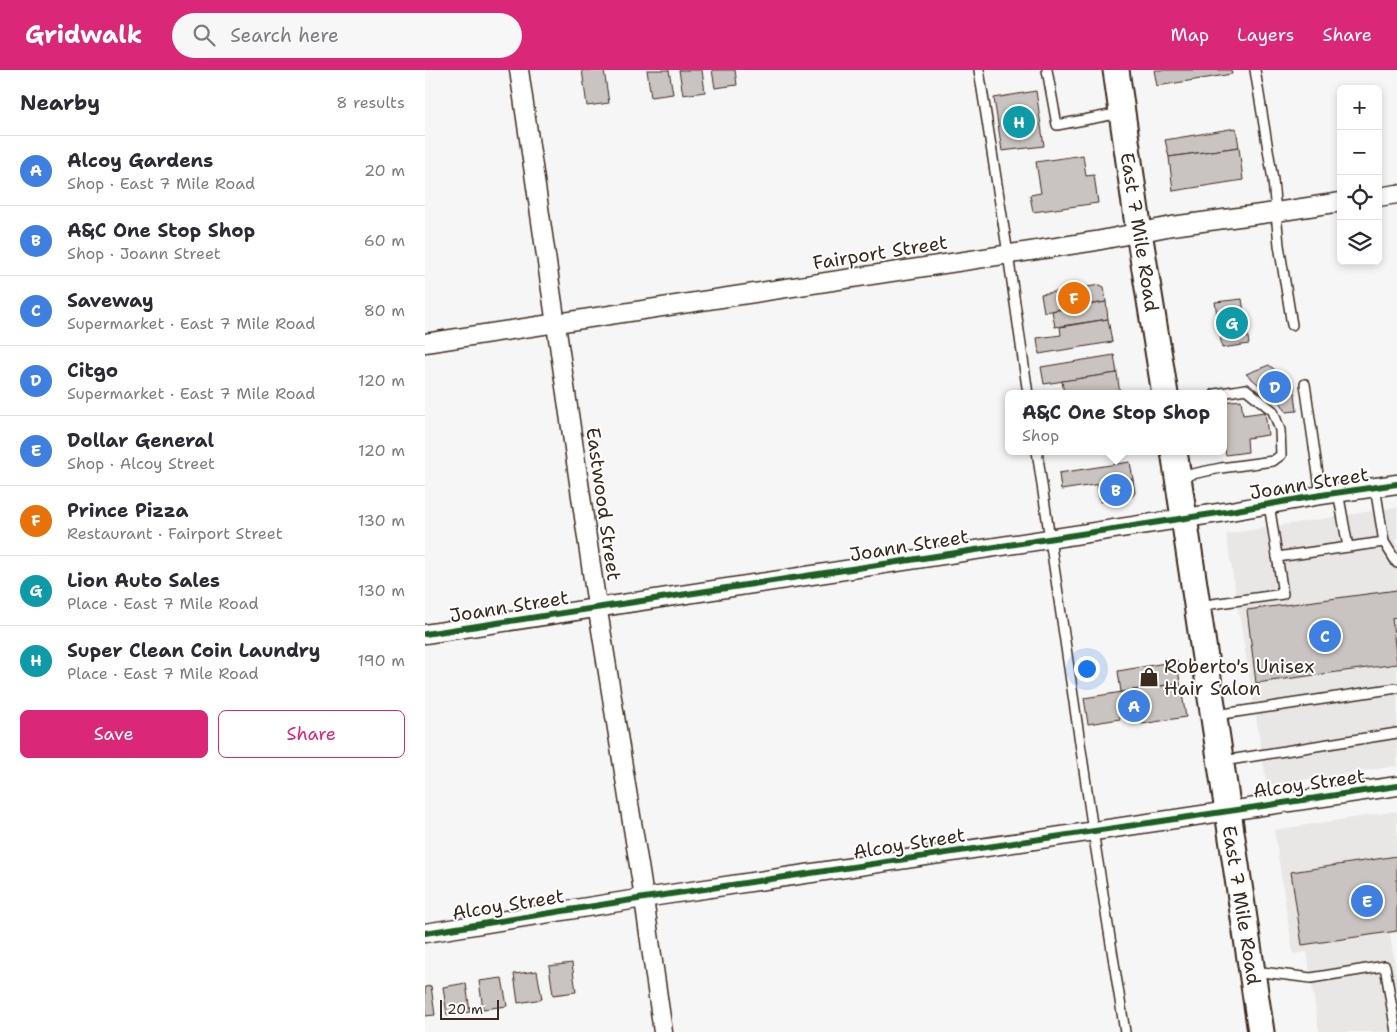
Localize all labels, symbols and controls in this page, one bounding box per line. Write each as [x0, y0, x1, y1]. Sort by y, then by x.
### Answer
search box [172, 13, 522, 58]
text: Gridwalk [25, 19, 142, 51]
icon: search [190, 21, 218, 49]
text: Search here [230, 23, 339, 48]
text: Map [1171, 23, 1209, 47]
text: Layers [1237, 23, 1294, 47]
text: Share [1322, 23, 1372, 47]
map controls [1337, 85, 1382, 265]
button: + [1337, 85, 1382, 130]
text: Nearby [20, 89, 100, 117]
text: 8 results [336, 92, 405, 113]
pin: H [1003, 103, 1035, 141]
button: − [1337, 130, 1382, 175]
text: Alcoy Gardens [67, 148, 213, 173]
street label: East 7 Mile Road [1115, 151, 1164, 313]
text: A [30, 160, 42, 181]
text: 20 m [364, 160, 405, 181]
text: Shop · East 7 Mile Road [67, 173, 255, 194]
button: locate [1337, 175, 1382, 220]
text: A&C One Stop Shop [67, 218, 255, 243]
button: layers [1337, 220, 1382, 265]
text: B [31, 230, 41, 251]
text: 60 m [364, 230, 405, 251]
street label: Fairport Street [811, 230, 949, 275]
text: Shop · Joann Street [67, 243, 221, 264]
pin: F [1058, 279, 1090, 317]
text: Saveway [67, 288, 154, 313]
text: C [31, 300, 41, 321]
text: 80 m [364, 300, 405, 321]
pin: G [1216, 304, 1248, 342]
text: Supermarket · East 7 Mile Road [67, 313, 315, 334]
text: Citgo [67, 358, 118, 383]
pin: D [1259, 368, 1291, 406]
text: D [30, 370, 42, 391]
text: 120 m [358, 370, 405, 391]
text: Supermarket · East 7 Mile Road [67, 383, 315, 404]
popup [1005, 390, 1227, 455]
text: A&C One Stop Shop [1022, 400, 1210, 425]
text: Shop [1022, 425, 1059, 446]
street label: Eastwood Street [580, 426, 627, 582]
text: Dollar General [67, 428, 214, 453]
text: E [31, 440, 41, 461]
text: 120 m [358, 440, 405, 461]
text: Shop · Alcoy Street [67, 453, 215, 474]
street label: Joann Street [1248, 462, 1370, 505]
pin: B [1100, 471, 1132, 509]
text: Prince Pizza [67, 498, 188, 523]
text: F [31, 510, 41, 531]
text: 130 m [358, 510, 405, 531]
text: Restaurant · Fairport Street [67, 523, 283, 544]
street label: Joann Street [848, 524, 970, 567]
text: Lion Auto Sales [67, 568, 220, 593]
text: G [30, 580, 42, 601]
text: 130 m [358, 580, 405, 601]
street label: Joann Street [448, 585, 570, 628]
text: Place · East 7 Mile Road [67, 593, 259, 614]
pin: C [1309, 617, 1341, 655]
text: Super Clean Coin Laundry [67, 638, 320, 663]
text: H [30, 650, 42, 671]
text: 190 m [358, 650, 405, 671]
place label: Roberto's Unisex Hair Salon [1164, 654, 1315, 701]
your location [1074, 656, 1100, 682]
text: Place · East 7 Mile Road [67, 663, 259, 684]
shop icon: Roberto's Unisex Hair Salon [1138, 666, 1160, 688]
pin: A [1118, 687, 1150, 725]
button: Save [20, 710, 208, 758]
button: Share [218, 710, 405, 758]
street label: Alcoy Street [1251, 763, 1367, 804]
street label: Alcoy Street [851, 822, 967, 865]
street label: East 7 Mile Road [1217, 824, 1266, 986]
pin: E [1351, 882, 1383, 920]
street label: Alcoy Street [450, 883, 566, 926]
scale bar [440, 997, 499, 1020]
text: 20 m [447, 1000, 483, 1018]

